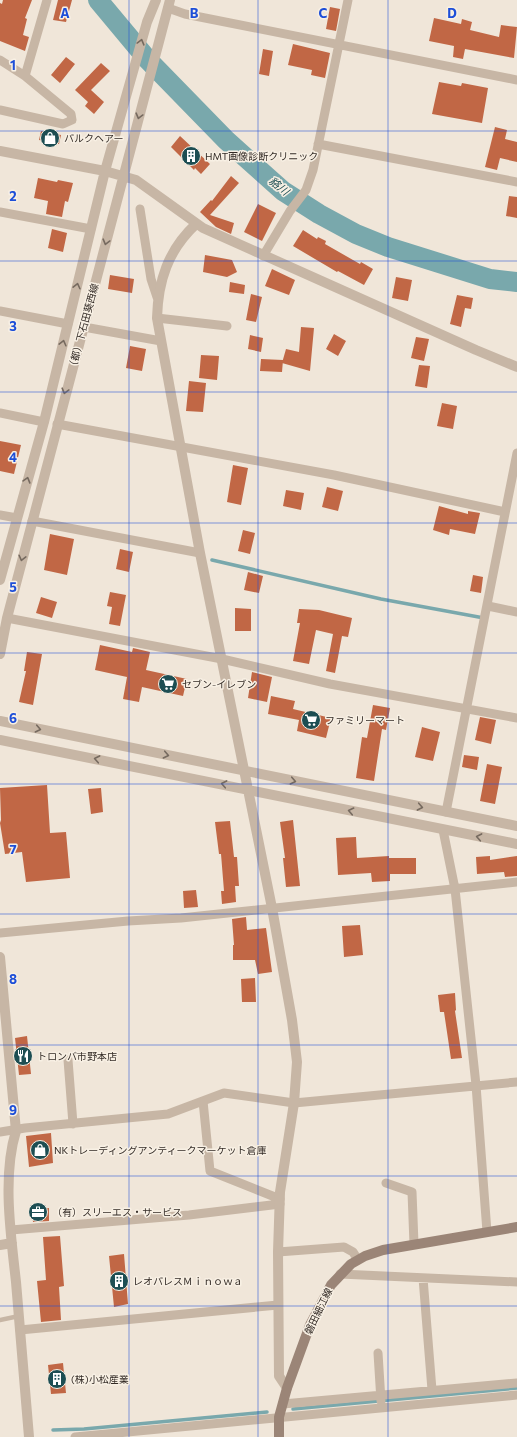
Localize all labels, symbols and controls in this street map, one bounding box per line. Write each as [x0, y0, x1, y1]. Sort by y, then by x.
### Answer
text: A [60, 5, 70, 21]
text: B [190, 5, 199, 21]
text: C [319, 5, 328, 21]
text: D [447, 5, 457, 21]
one-way arrow [136, 39, 145, 46]
text: 1 [10, 57, 16, 73]
one-way arrow [135, 112, 144, 119]
shop icon: パルクヘアー [39, 127, 61, 149]
place label: パルクヘアー [64, 132, 123, 144]
building icon: HMT画像診断クリニック [180, 145, 202, 167]
place label: HMT画像診断クリニック [205, 150, 318, 162]
water label: 貉川 [267, 174, 293, 198]
text: 2 [9, 188, 17, 204]
one-way arrow [102, 238, 111, 245]
street label: （都）下石田葵西線 [66, 282, 100, 372]
one-way arrow [72, 283, 81, 290]
text: 3 [9, 318, 17, 334]
one-way arrow [59, 340, 67, 346]
one-way arrow [61, 387, 70, 394]
text: 4 [9, 449, 17, 465]
one-way arrow [22, 477, 31, 484]
one-way arrow [18, 555, 27, 562]
text: 5 [9, 579, 17, 595]
supermarket icon: セブン-イレブン [157, 673, 179, 695]
place label: セブン-イレブン [182, 678, 256, 690]
supermarket icon: ファミリーマート [300, 709, 322, 731]
text: 6 [9, 710, 17, 726]
place label: ファミリーマート [325, 714, 405, 726]
one-way arrow [35, 724, 41, 732]
one-way arrow [162, 750, 169, 759]
one-way arrow [93, 755, 100, 764]
one-way arrow [290, 776, 296, 785]
one-way arrow [221, 780, 227, 789]
one-way arrow [417, 802, 423, 811]
one-way arrow [348, 807, 355, 815]
one-way arrow [476, 833, 482, 841]
text: 7 [9, 841, 17, 857]
text: 8 [9, 971, 17, 987]
restaurant icon: トロンバ市野本店 [12, 1045, 34, 1067]
place label: トロンバ市野本店 [37, 1050, 117, 1062]
text: 9 [9, 1102, 17, 1118]
shop icon: NKトレーディングアンティークマーケット倉庫 [29, 1139, 51, 1161]
place label: NKトレーディングアンティークマーケット倉庫 [54, 1144, 267, 1156]
office icon: （有）スリーエス・サービス [27, 1201, 49, 1223]
place label: （有）スリーエス・サービス [52, 1206, 182, 1218]
building icon: レオパレスＭｉｎｏｗａ [108, 1270, 130, 1292]
place label: レオパレスＭｉｎｏｗａ [133, 1275, 243, 1287]
street label: 磐田細江線 [302, 1286, 334, 1336]
building icon: (株)小松産業 [46, 1368, 68, 1390]
place label: (株)小松産業 [71, 1373, 129, 1385]

